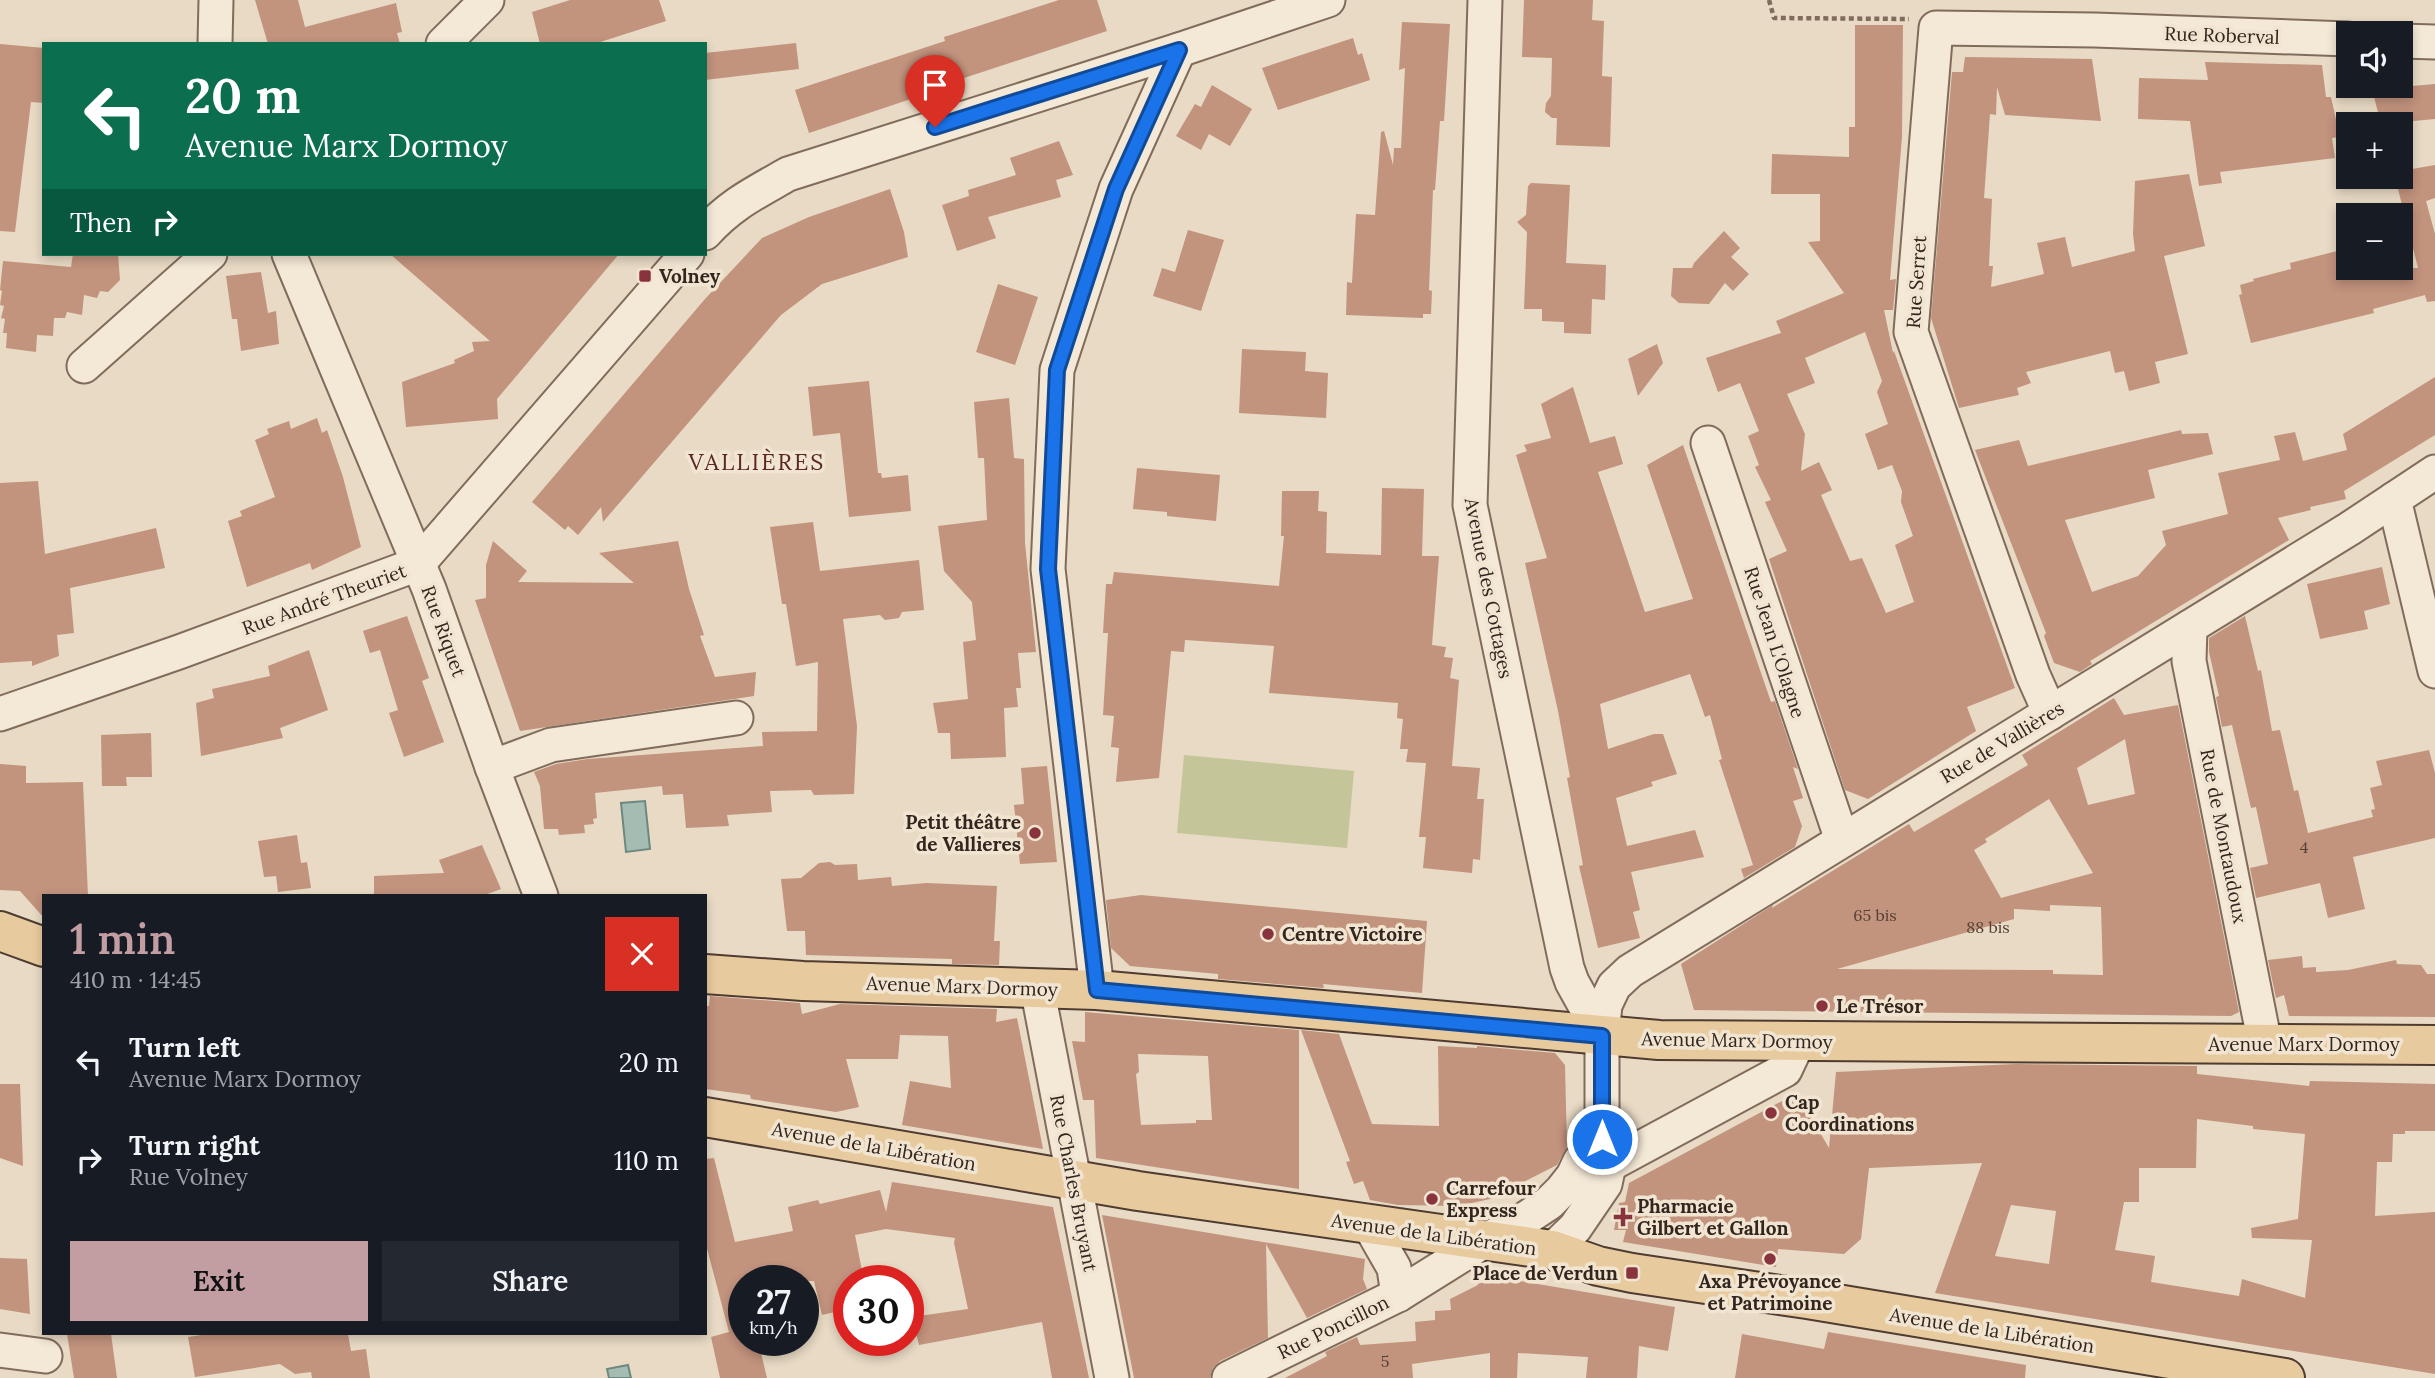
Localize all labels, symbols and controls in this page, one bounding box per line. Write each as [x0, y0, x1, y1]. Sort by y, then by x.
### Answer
street label: Rue Roberval [2164, 21, 2280, 49]
map controls [2336, 21, 2413, 280]
button: sound [2336, 21, 2413, 98]
pin [905, 55, 965, 127]
text: 20 m [185, 64, 300, 126]
icon: arrive [916, 66, 954, 104]
icon: left [70, 70, 161, 161]
button: + [2336, 112, 2413, 189]
text: Avenue Marx Dormoy [185, 125, 508, 166]
icon: right [146, 203, 184, 241]
button: − [2336, 203, 2413, 280]
text: Then [70, 206, 132, 239]
street label: Rue Serret [1901, 234, 1931, 329]
place label: Volney [659, 264, 721, 288]
marker: Volney [637, 268, 653, 284]
district label: VALLIÈRES [688, 447, 825, 476]
street label: Avenue des Cottages [1460, 495, 1518, 681]
street label: Rue André Theuriet [239, 558, 410, 640]
street label: Rue Jean L'Olagne [1739, 563, 1811, 721]
street label: Rue Riquet [416, 582, 472, 681]
street label: Rue de Vallières [1936, 696, 2068, 788]
street label: Rue de Montaudoux [2195, 747, 2253, 925]
place label: Petit théâtre de Vallieres [905, 810, 1021, 856]
marker: Petit théâtre de Vallieres [1027, 825, 1043, 841]
house number: 4 [2300, 837, 2309, 857]
house number: 65 bis [1853, 905, 1897, 925]
text: 1 min [70, 912, 175, 966]
button: close [605, 917, 679, 991]
house number: 88 bis [1966, 917, 2010, 937]
place label: Centre Victoire [1282, 922, 1422, 946]
marker: Centre Victoire [1260, 926, 1276, 942]
text: 410 m · 14:45 [70, 965, 201, 994]
street label: Avenue Marx Dormoy [865, 971, 1058, 1001]
place label: Le Trésor [1836, 994, 1923, 1018]
marker: Le Trésor [1814, 998, 1830, 1014]
street label: Avenue Marx Dormoy [1640, 1026, 1833, 1054]
text: Turn left [129, 1031, 240, 1064]
street label: Avenue Marx Dormoy [2207, 1032, 2400, 1056]
icon: left [70, 1043, 108, 1081]
text: 20 m [619, 1046, 679, 1079]
text: Avenue Marx Dormoy [129, 1064, 361, 1093]
place label: Cap Coordinations [1785, 1090, 1914, 1136]
street label: Rue Charles Bruyant [1045, 1092, 1103, 1274]
position arrow [1565, 1102, 1639, 1176]
marker: Cap Coordinations [1763, 1105, 1779, 1121]
street label: Avenue de la Libération [769, 1116, 978, 1176]
text: Turn right [129, 1129, 260, 1162]
icon: right [70, 1141, 108, 1179]
text: 110 m [614, 1144, 679, 1177]
text: Rue Volney [129, 1162, 248, 1191]
place label: Carrefour Express [1446, 1176, 1536, 1222]
marker: Carrefour Express [1424, 1191, 1440, 1207]
place label: Pharmacie Gilbert et Gallon [1637, 1194, 1789, 1240]
street label: Avenue de la Libération [1329, 1208, 1538, 1260]
marker: Pharmacie Gilbert et Gallon [1615, 1209, 1631, 1225]
button: Exit [70, 1241, 368, 1321]
button: Share [382, 1241, 679, 1321]
marker: Axa Prévoyance et Patrimoine [1762, 1251, 1778, 1267]
place label: Place de Verdun [1472, 1261, 1618, 1285]
speed limit sign: 30 [833, 1265, 924, 1356]
marker: Place de Verdun [1624, 1265, 1640, 1281]
place label: Axa Prévoyance et Patrimoine [1699, 1269, 1841, 1315]
text: 27 [756, 1279, 791, 1324]
street label: Rue Poncillon [1273, 1290, 1393, 1364]
street label: Avenue de la Libération [1887, 1302, 2096, 1358]
text: km/h [749, 1316, 798, 1339]
house number: 5 [1381, 1351, 1389, 1371]

